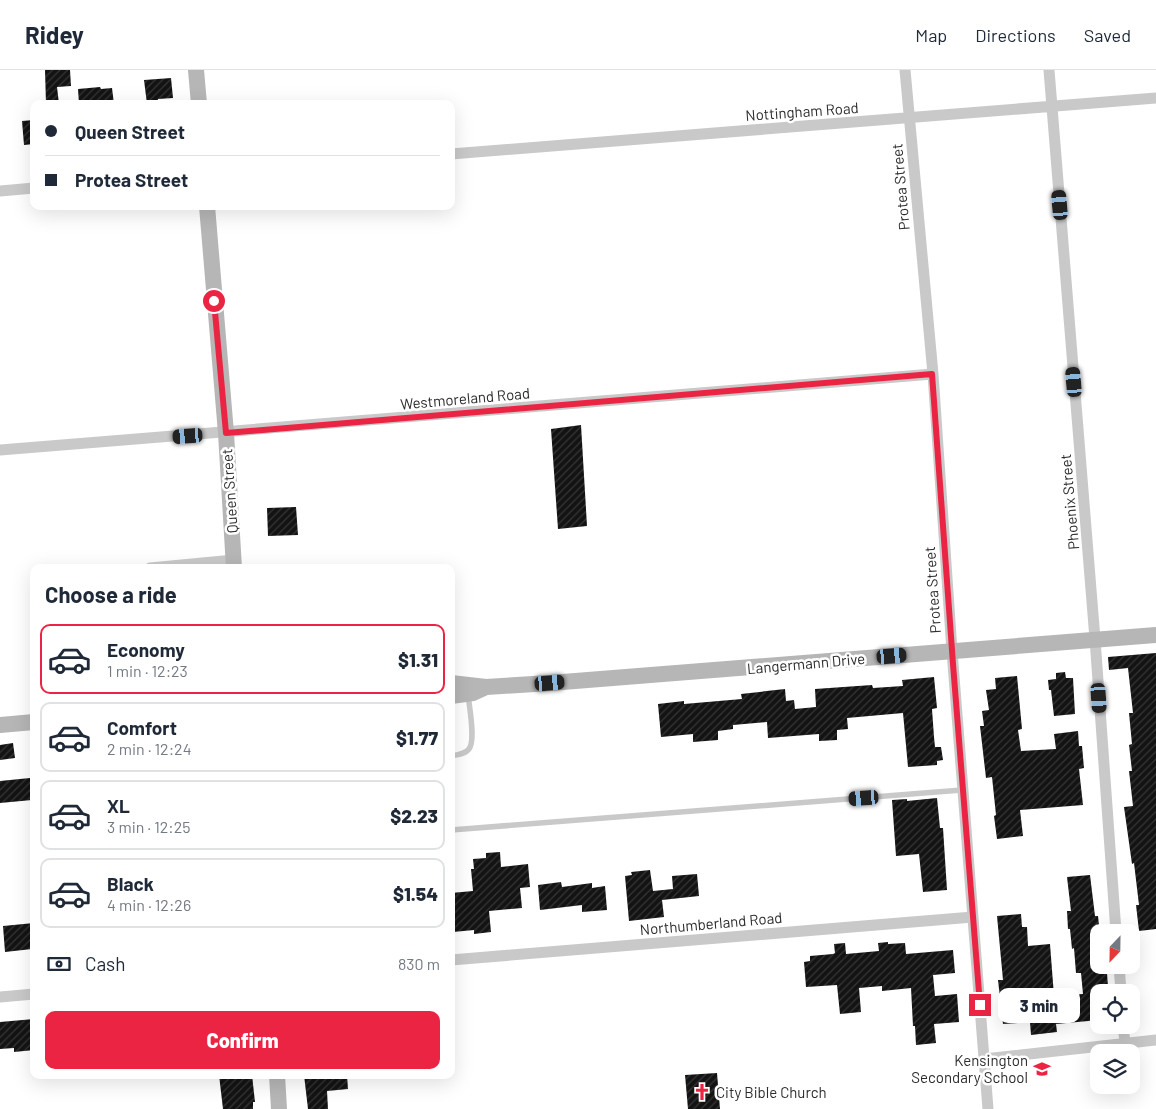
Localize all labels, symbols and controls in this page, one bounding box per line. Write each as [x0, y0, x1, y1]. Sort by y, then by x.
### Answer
text: Ridey [25, 20, 84, 49]
text: Map [915, 24, 947, 46]
text: Directions [975, 24, 1056, 46]
text: Saved [1084, 24, 1131, 46]
street label: Nottingham Road [745, 98, 859, 124]
text: Queen Street [75, 120, 185, 143]
street label: Protea Street [887, 143, 913, 231]
text: Protea Street [75, 168, 188, 191]
car [1051, 189, 1068, 221]
route start [203, 290, 225, 312]
car [1065, 366, 1082, 398]
street label: Westmoreland Road [399, 383, 531, 413]
car [172, 427, 203, 445]
street label: Queen Street [217, 448, 241, 534]
street label: Phoenix Street [1056, 453, 1082, 551]
street label: Protea Street [920, 546, 944, 634]
text: Choose a ride [45, 581, 177, 607]
icon: car [47, 637, 92, 682]
text: Economy [107, 638, 185, 661]
car [876, 647, 907, 665]
text: $1.31 [398, 648, 438, 671]
street label: Langermann Drive [746, 649, 866, 677]
text: 1 min · 12:23 [107, 661, 188, 680]
car [534, 674, 565, 692]
car [1090, 683, 1107, 713]
icon: car [47, 715, 92, 760]
text: Comfort [107, 716, 177, 739]
text: $1.77 [396, 726, 438, 749]
text: 2 min · 12:24 [107, 739, 191, 758]
car [848, 789, 879, 807]
icon: car [47, 793, 92, 838]
text: XL [107, 794, 130, 817]
text: $2.23 [390, 804, 438, 827]
text: 3 min · 12:25 [107, 817, 191, 836]
icon: car [47, 871, 92, 916]
text: Black [107, 872, 154, 895]
text: $1.54 [393, 882, 438, 905]
text: 4 min · 12:26 [107, 895, 191, 914]
street label: Northumberland Road [639, 908, 783, 938]
north arrow [1090, 924, 1140, 974]
map controls [1090, 924, 1140, 1094]
icon: cash [45, 950, 73, 978]
text: Cash [85, 952, 126, 975]
text: 830 m [398, 954, 440, 973]
button: locate [1090, 984, 1140, 1034]
callout: 3 min [998, 988, 1080, 1022]
route end [969, 994, 991, 1016]
text: 3 min [1020, 996, 1058, 1015]
button: Confirm [45, 1011, 440, 1069]
button: layers [1090, 1044, 1140, 1094]
place label: Kensington Secondary School [911, 1051, 1028, 1086]
school or university icon: Kensington Secondary School [1032, 1059, 1052, 1079]
church icon: City Bible Church [692, 1082, 712, 1102]
place label: City Bible Church [716, 1083, 827, 1101]

